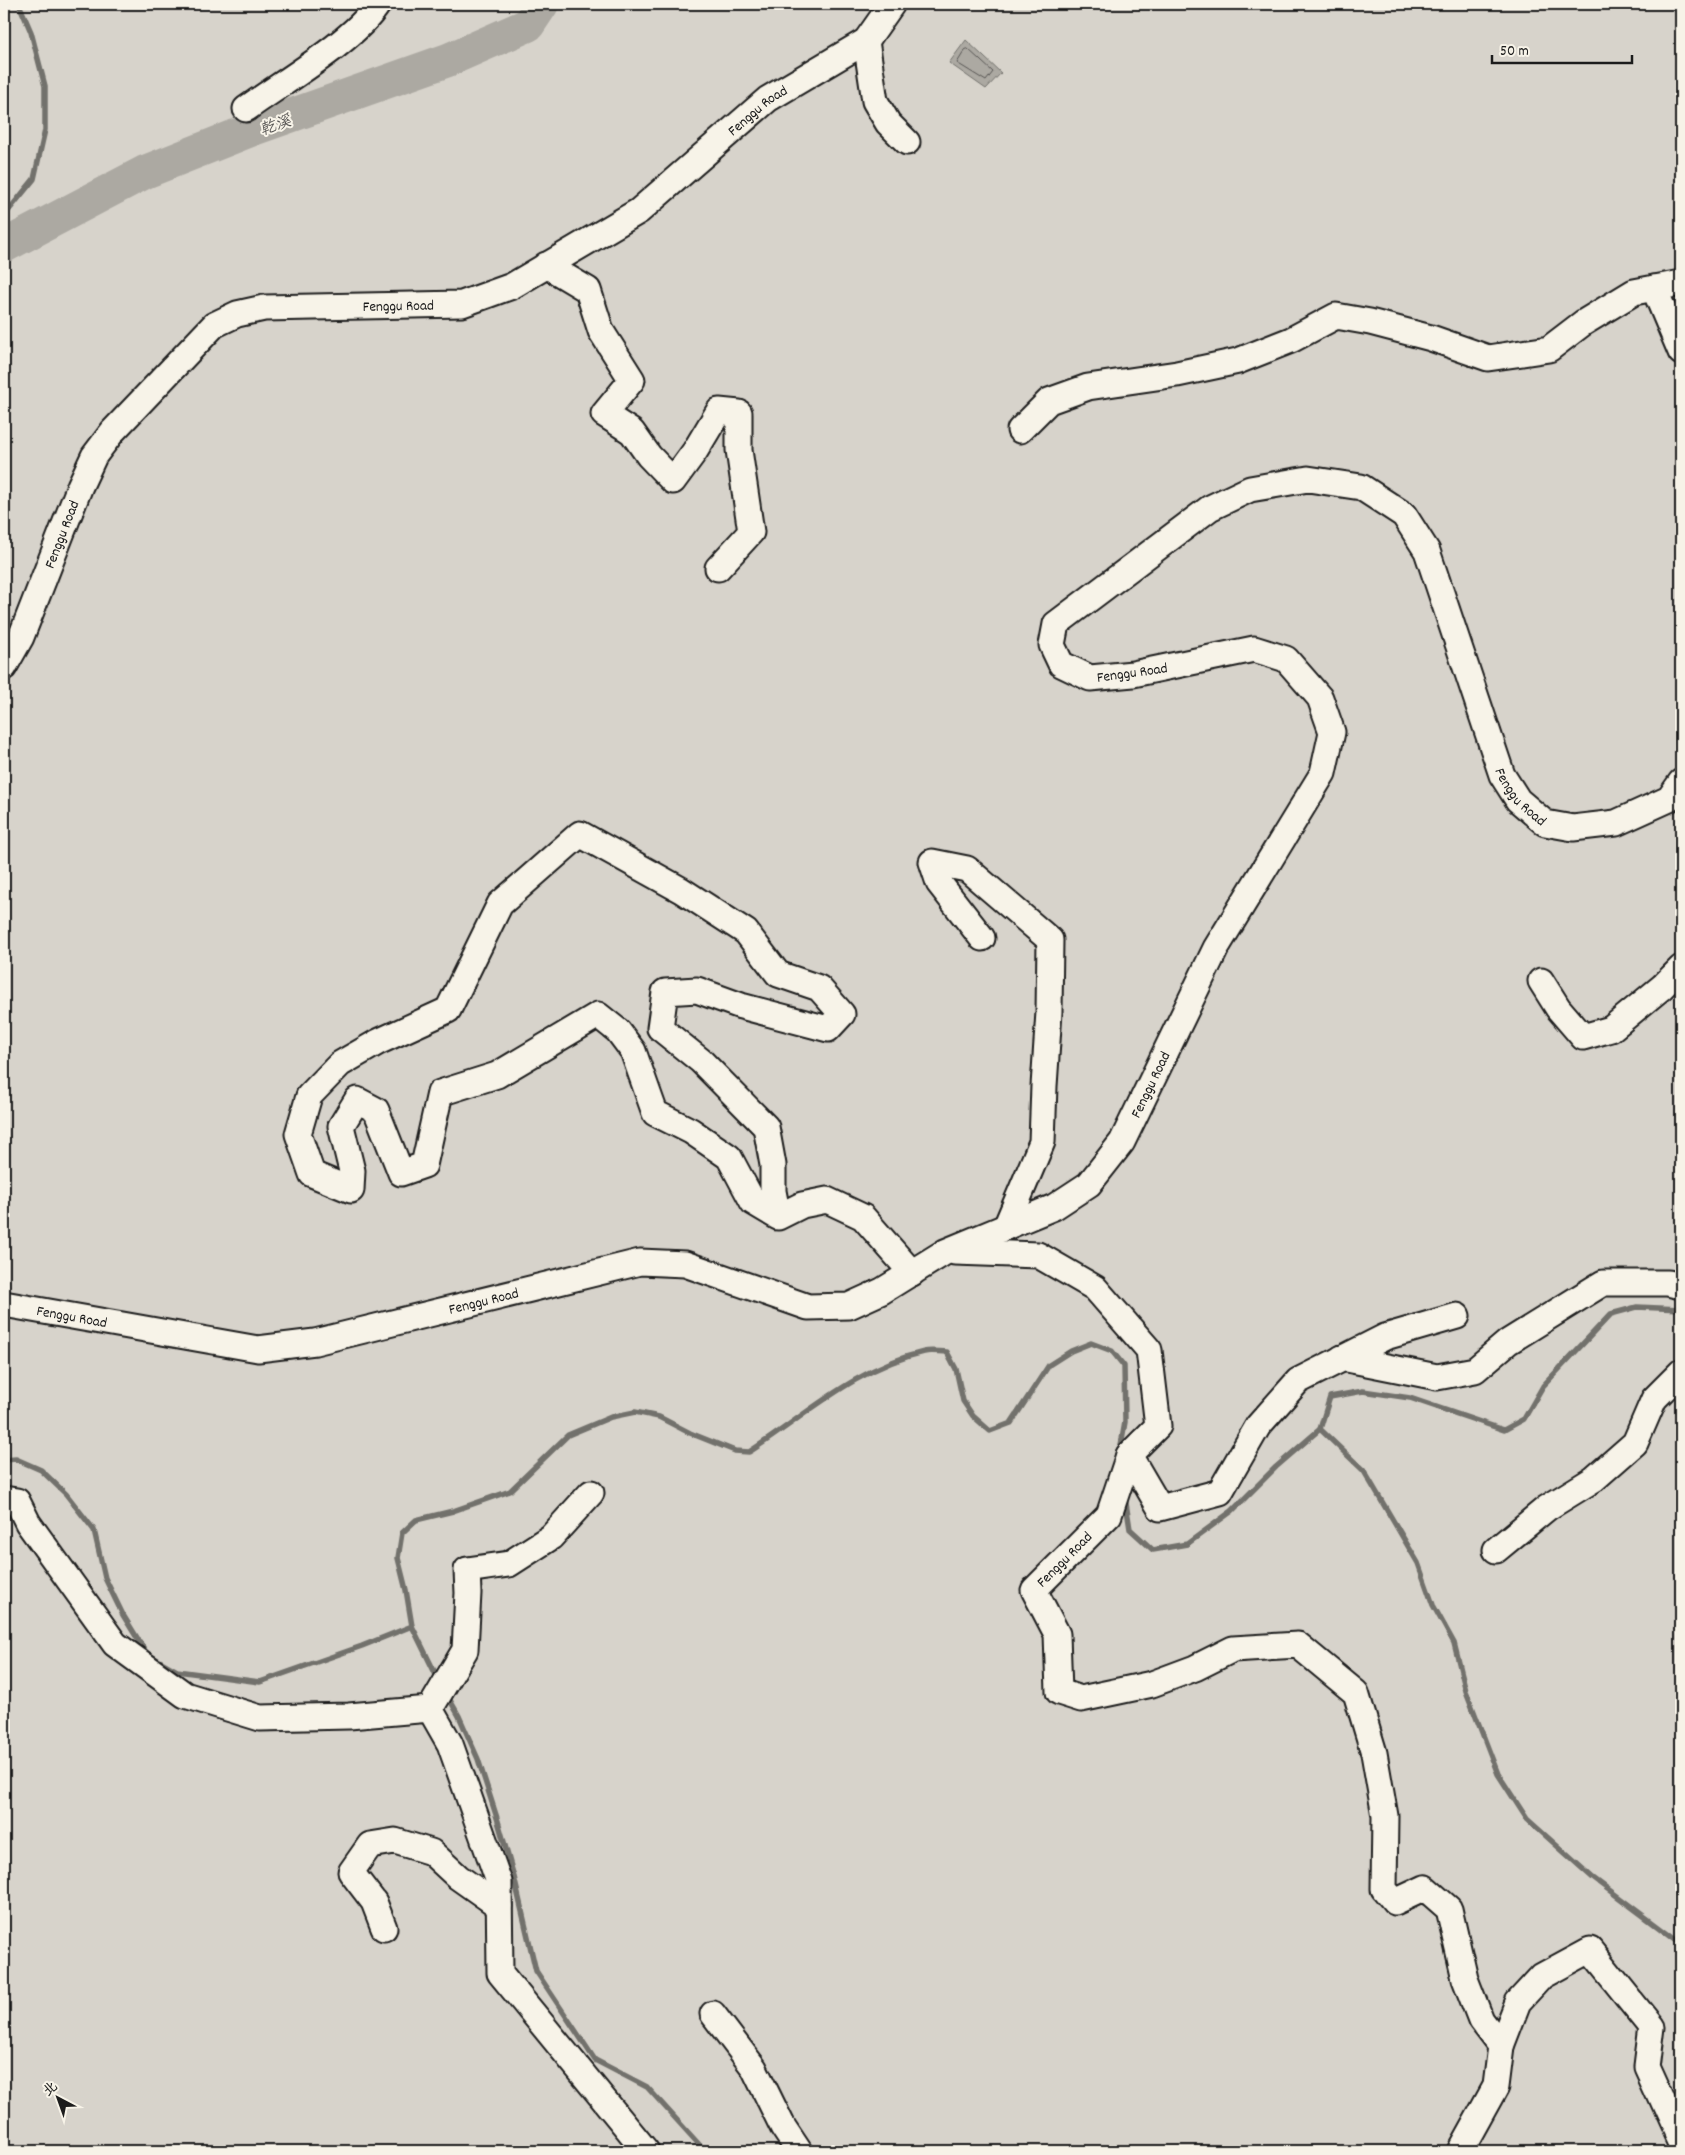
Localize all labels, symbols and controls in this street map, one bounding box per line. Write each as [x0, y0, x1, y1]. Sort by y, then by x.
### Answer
scale bar [1492, 32, 1632, 64]
text: 50 m [1500, 41, 1529, 63]
street label: Fenggu Road [724, 81, 792, 142]
water label: 乾溪 [257, 110, 296, 143]
street label: Fenggu Road [362, 296, 434, 319]
street label: Fenggu Road [40, 498, 86, 572]
street label: Fenggu Road [1095, 658, 1169, 690]
street label: Fenggu Road [1488, 766, 1550, 833]
street label: Fenggu Road [1126, 1048, 1177, 1122]
street label: Fenggu Road [447, 1283, 521, 1322]
street label: Fenggu Road [35, 1301, 109, 1335]
street label: Fenggu Road [1032, 1527, 1098, 1593]
north arrow [32, 2072, 82, 2122]
text: 北 [39, 2078, 63, 2102]

